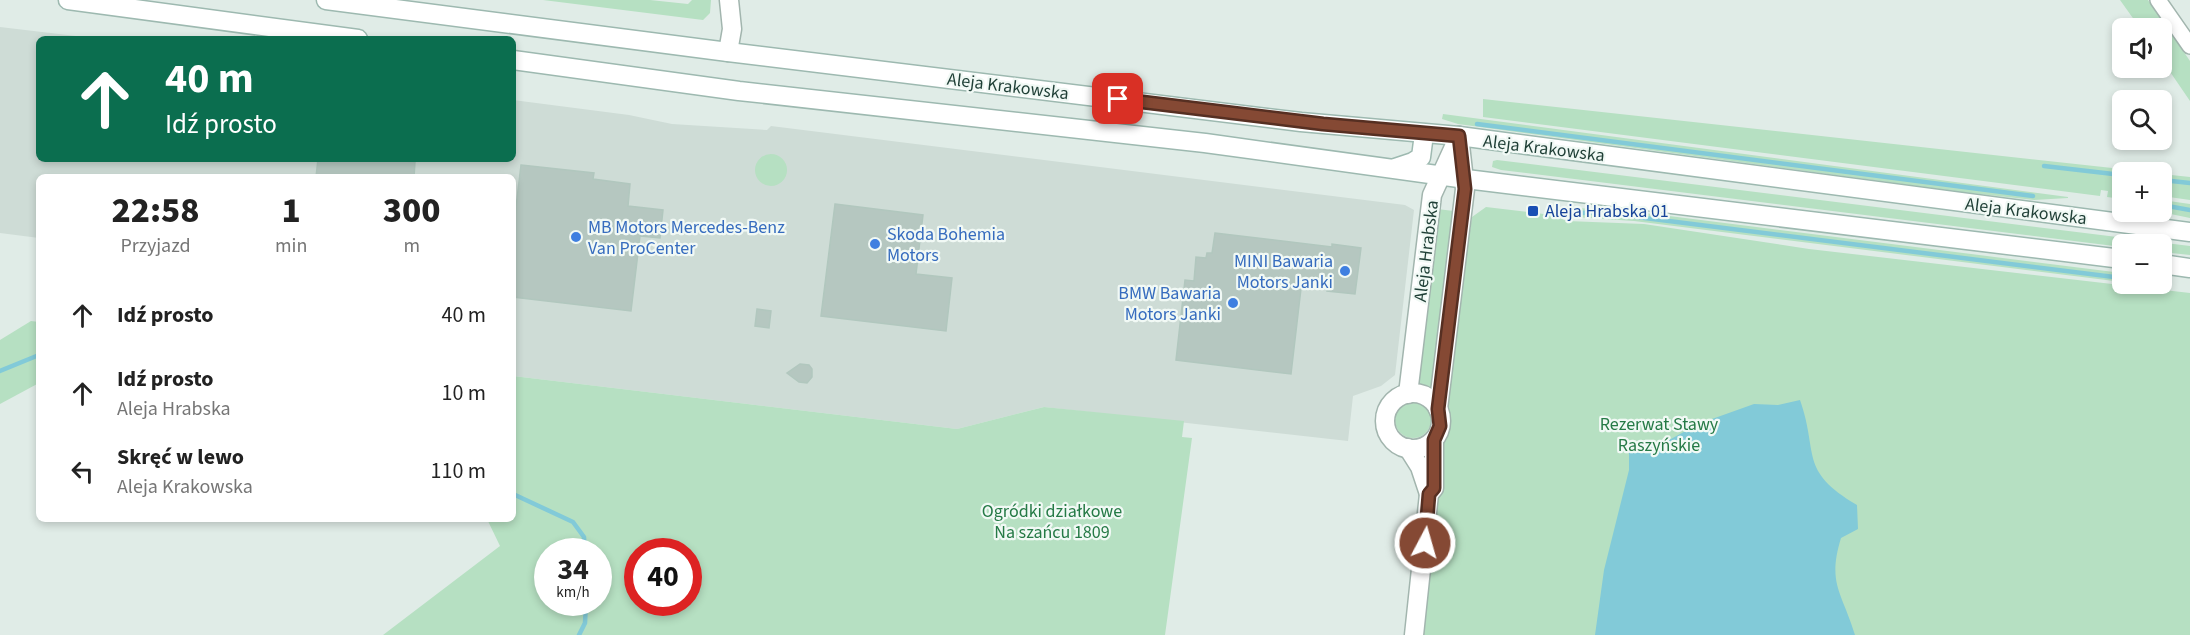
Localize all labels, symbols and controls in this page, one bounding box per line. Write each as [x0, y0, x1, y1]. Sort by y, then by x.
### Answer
map controls [2112, 18, 2172, 294]
button: sound [2112, 18, 2172, 78]
text: 40 m [165, 49, 254, 109]
icon: ahead [66, 60, 144, 138]
street label: Aleja Krakowska [946, 67, 1070, 106]
pin [1092, 73, 1143, 124]
icon: arrive [1101, 82, 1134, 115]
button: search [2112, 90, 2172, 150]
text: Idź prosto [165, 105, 277, 144]
street label: Aleja Krakowska [1482, 129, 1606, 168]
button: + [2112, 162, 2172, 222]
text: 22:58 [111, 185, 200, 236]
text: 1 [282, 185, 301, 236]
text: 300 [383, 185, 441, 236]
street label: Aleja Krakowska [1964, 192, 2088, 231]
street label: Aleja Hrabska [1408, 199, 1445, 303]
place label: Aleja Hrabska 01 [1545, 199, 1669, 224]
marker: Aleja Hrabska 01 [1526, 204, 1540, 218]
place label: MB Motors Mercedes-Benz Van ProCenter [588, 215, 785, 261]
place label: Skoda Bohemia Motors [887, 222, 1005, 268]
marker: MB Motors Mercedes-Benz Van ProCenter [569, 230, 583, 244]
text: Przyjazd [120, 232, 191, 260]
text: min [275, 232, 307, 260]
text: m [403, 232, 420, 260]
button: − [2112, 234, 2172, 294]
marker: Skoda Bohemia Motors [868, 237, 882, 251]
place label: MINI Bawaria Motors Janki [1234, 249, 1333, 295]
marker: MINI Bawaria Motors Janki [1338, 264, 1352, 278]
place label: BMW Bawaria Motors Janki [1118, 281, 1221, 327]
marker: BMW Bawaria Motors Janki [1226, 296, 1240, 310]
icon: ahead [66, 299, 99, 332]
text: Idź prosto [117, 299, 214, 331]
text: 40 m [441, 299, 486, 331]
text: Idź prosto [117, 363, 214, 395]
icon: ahead [66, 377, 99, 410]
text: 10 m [441, 377, 486, 409]
text: Aleja Hrabska [117, 395, 231, 423]
park label: Rezerwat Stawy Raszyńskie [1600, 412, 1719, 458]
text: Skręć w lewo [117, 441, 244, 473]
icon: left [66, 455, 99, 488]
text: 110 m [431, 455, 486, 487]
text: Aleja Krakowska [117, 473, 253, 501]
park label: Ogródki działkowe Na szańcu 1809 [982, 499, 1122, 545]
position arrow [1393, 511, 1457, 575]
speed limit sign: 40 [624, 538, 702, 616]
text: 34 [557, 548, 589, 591]
text: km/h [556, 582, 590, 603]

